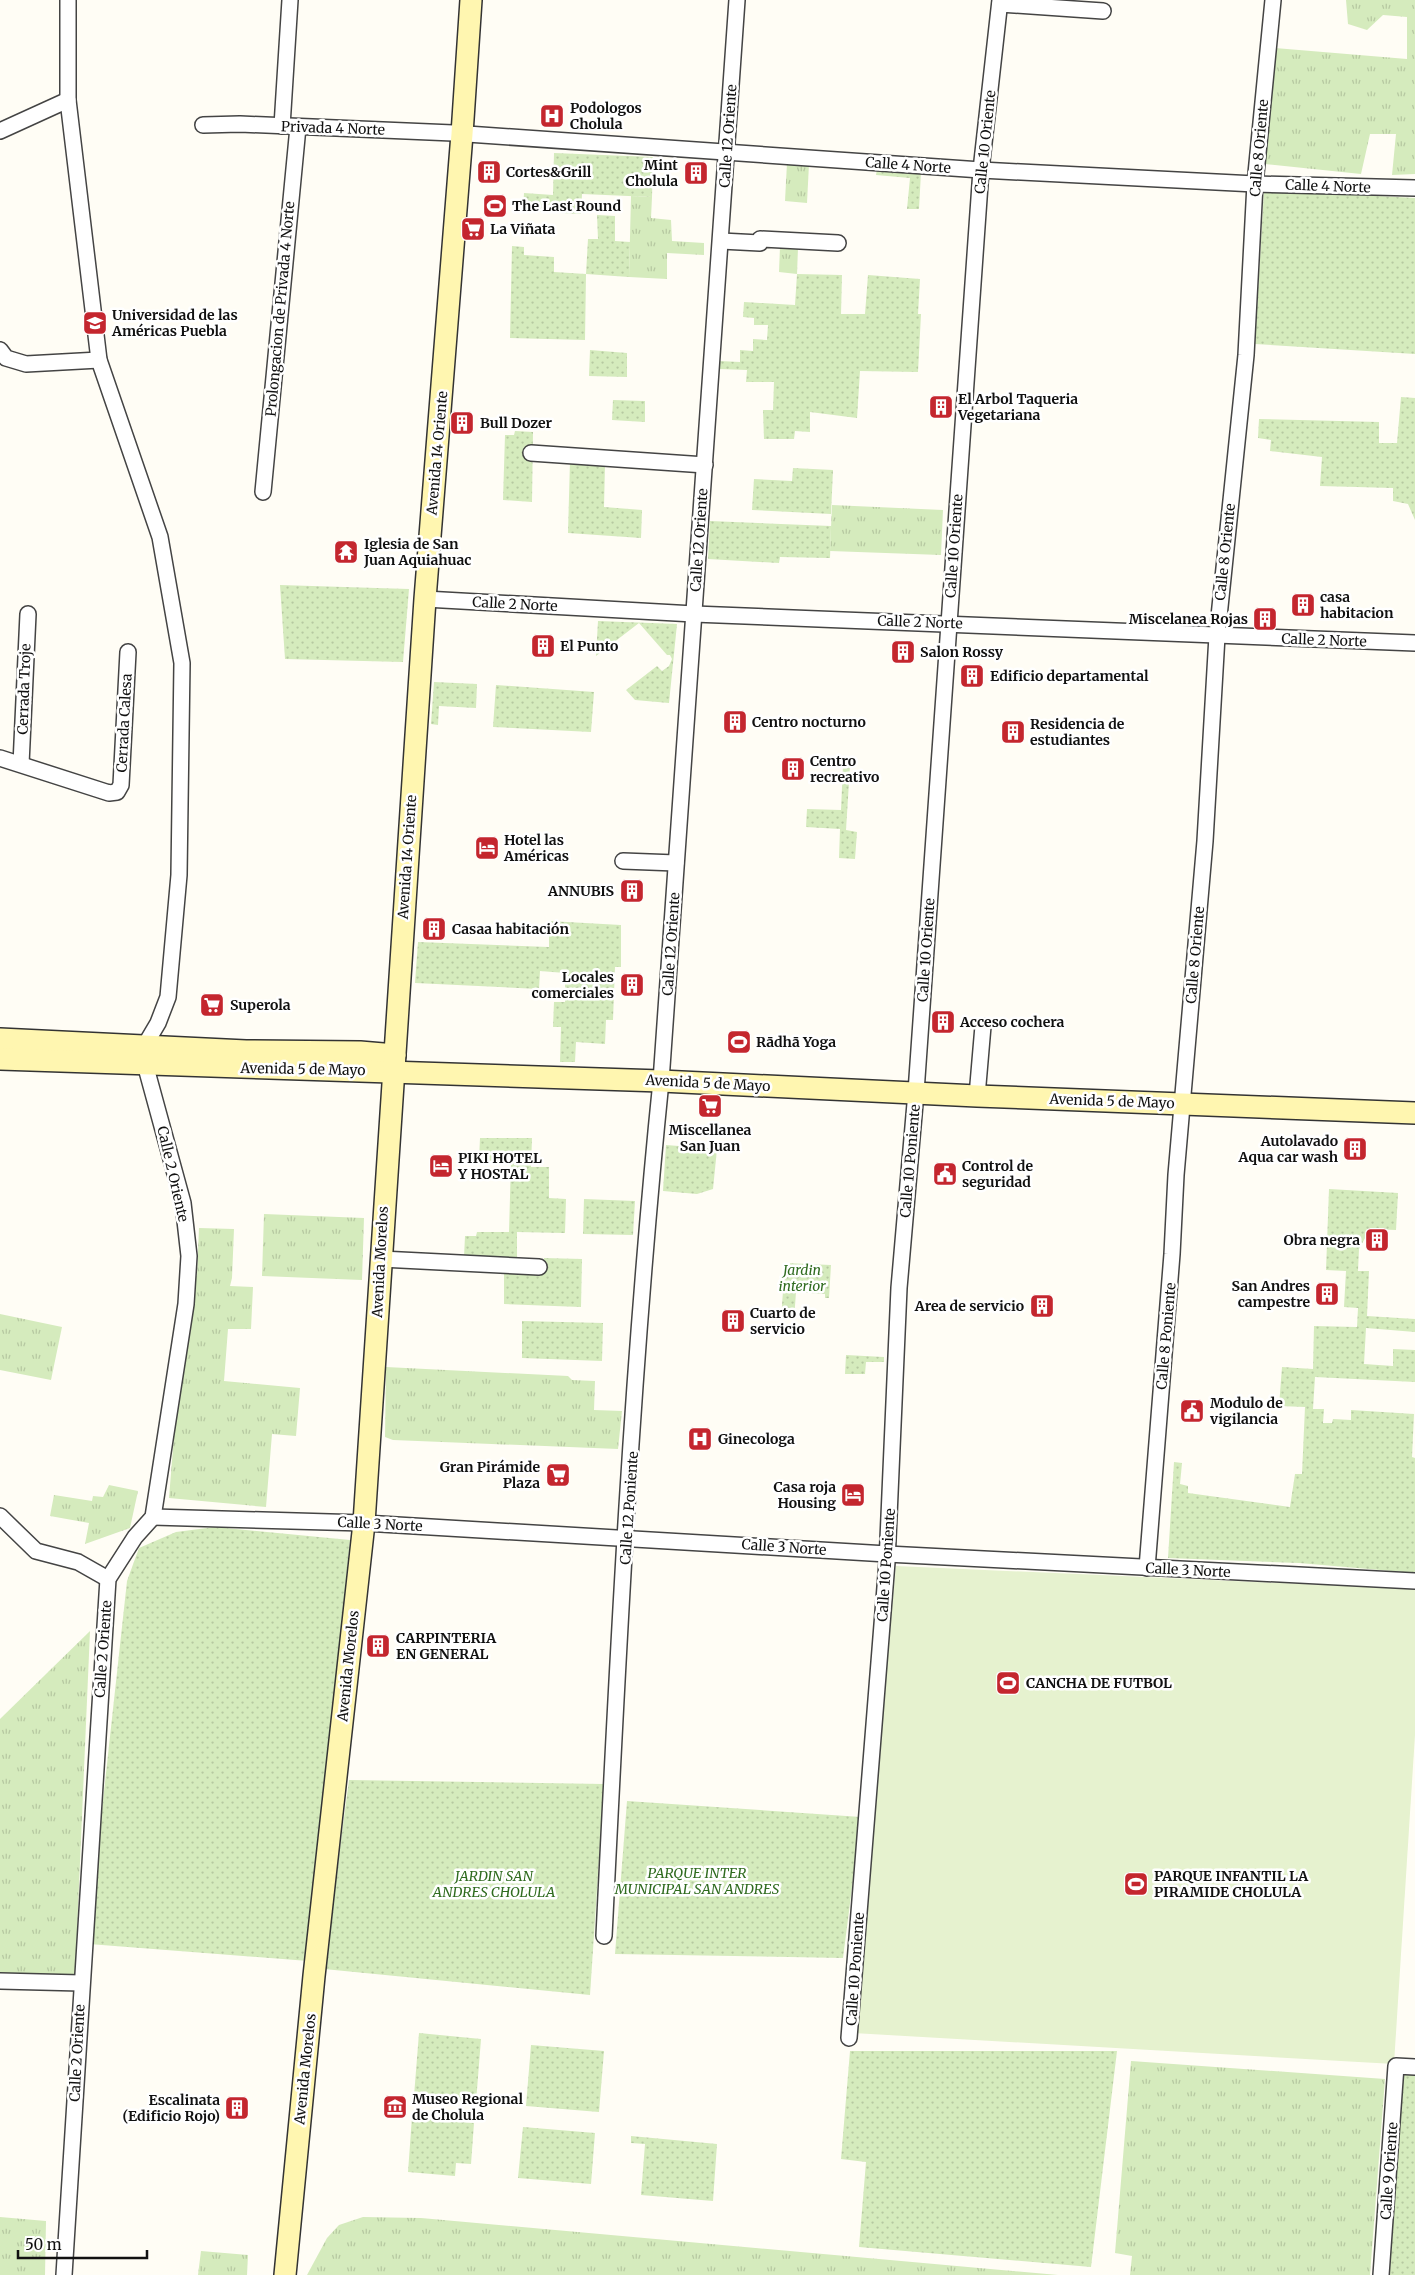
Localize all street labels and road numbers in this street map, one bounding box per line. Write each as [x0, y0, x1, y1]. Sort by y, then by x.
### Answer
street label: Calle 12 Oriente [715, 84, 741, 188]
street label: Calle 10 Oriente [971, 89, 999, 195]
street label: Calle 8 Oriente [1246, 99, 1272, 197]
street label: Privada 4 Norte [281, 117, 385, 139]
street label: Calle 4 Norte [865, 153, 951, 177]
street label: Calle 4 Norte [1285, 176, 1371, 196]
street label: Prolongacion de Privada 4 Norte [262, 201, 298, 417]
street label: Avenida 14 Oriente [423, 390, 451, 517]
street label: Calle 12 Oriente [686, 488, 712, 592]
street label: Calle 10 Oriente [941, 493, 967, 599]
street label: Calle 8 Oriente [1211, 503, 1239, 601]
street label: Calle 2 Norte [472, 593, 558, 615]
street label: Calle 2 Norte [877, 612, 963, 632]
street label: Calle 2 Norte [1281, 630, 1367, 650]
street label: Cerrada Troje [13, 643, 35, 735]
street label: Cerrada Calesa [112, 673, 136, 773]
street label: Avenida 14 Oriente [394, 794, 420, 921]
street label: Calle 12 Oriente [658, 892, 684, 996]
street label: Calle 10 Oriente [913, 897, 939, 1003]
street label: Calle 8 Oriente [1182, 906, 1208, 1004]
street label: Avenida 5 de Mayo [239, 1059, 366, 1079]
street label: Avenida 5 de Mayo [644, 1071, 771, 1095]
street label: Avenida 5 de Mayo [1048, 1090, 1175, 1112]
street label: Calle 10 Poniente [896, 1104, 924, 1218]
street label: Calle 2 Oriente [153, 1124, 193, 1224]
street label: Avenida Morelos [368, 1206, 392, 1319]
street label: Calle 8 Poniente [1152, 1282, 1180, 1390]
street label: Calle 12 Poniente [616, 1451, 642, 1565]
street label: Calle 10 Poniente [873, 1508, 899, 1622]
street label: Calle 3 Norte [337, 1513, 423, 1535]
street label: Calle 3 Norte [741, 1535, 827, 1559]
street label: Calle 3 Norte [1145, 1559, 1231, 1581]
street label: Calle 2 Oriente [91, 1600, 115, 1698]
street label: Avenida Morelos [333, 1609, 363, 1723]
street label: Calle 10 Poniente [842, 1912, 868, 2026]
street label: Calle 2 Oriente [65, 2004, 89, 2102]
street label: Avenida Morelos [290, 2012, 320, 2126]
street label: Calle 9 Oriente [1377, 2122, 1401, 2220]

